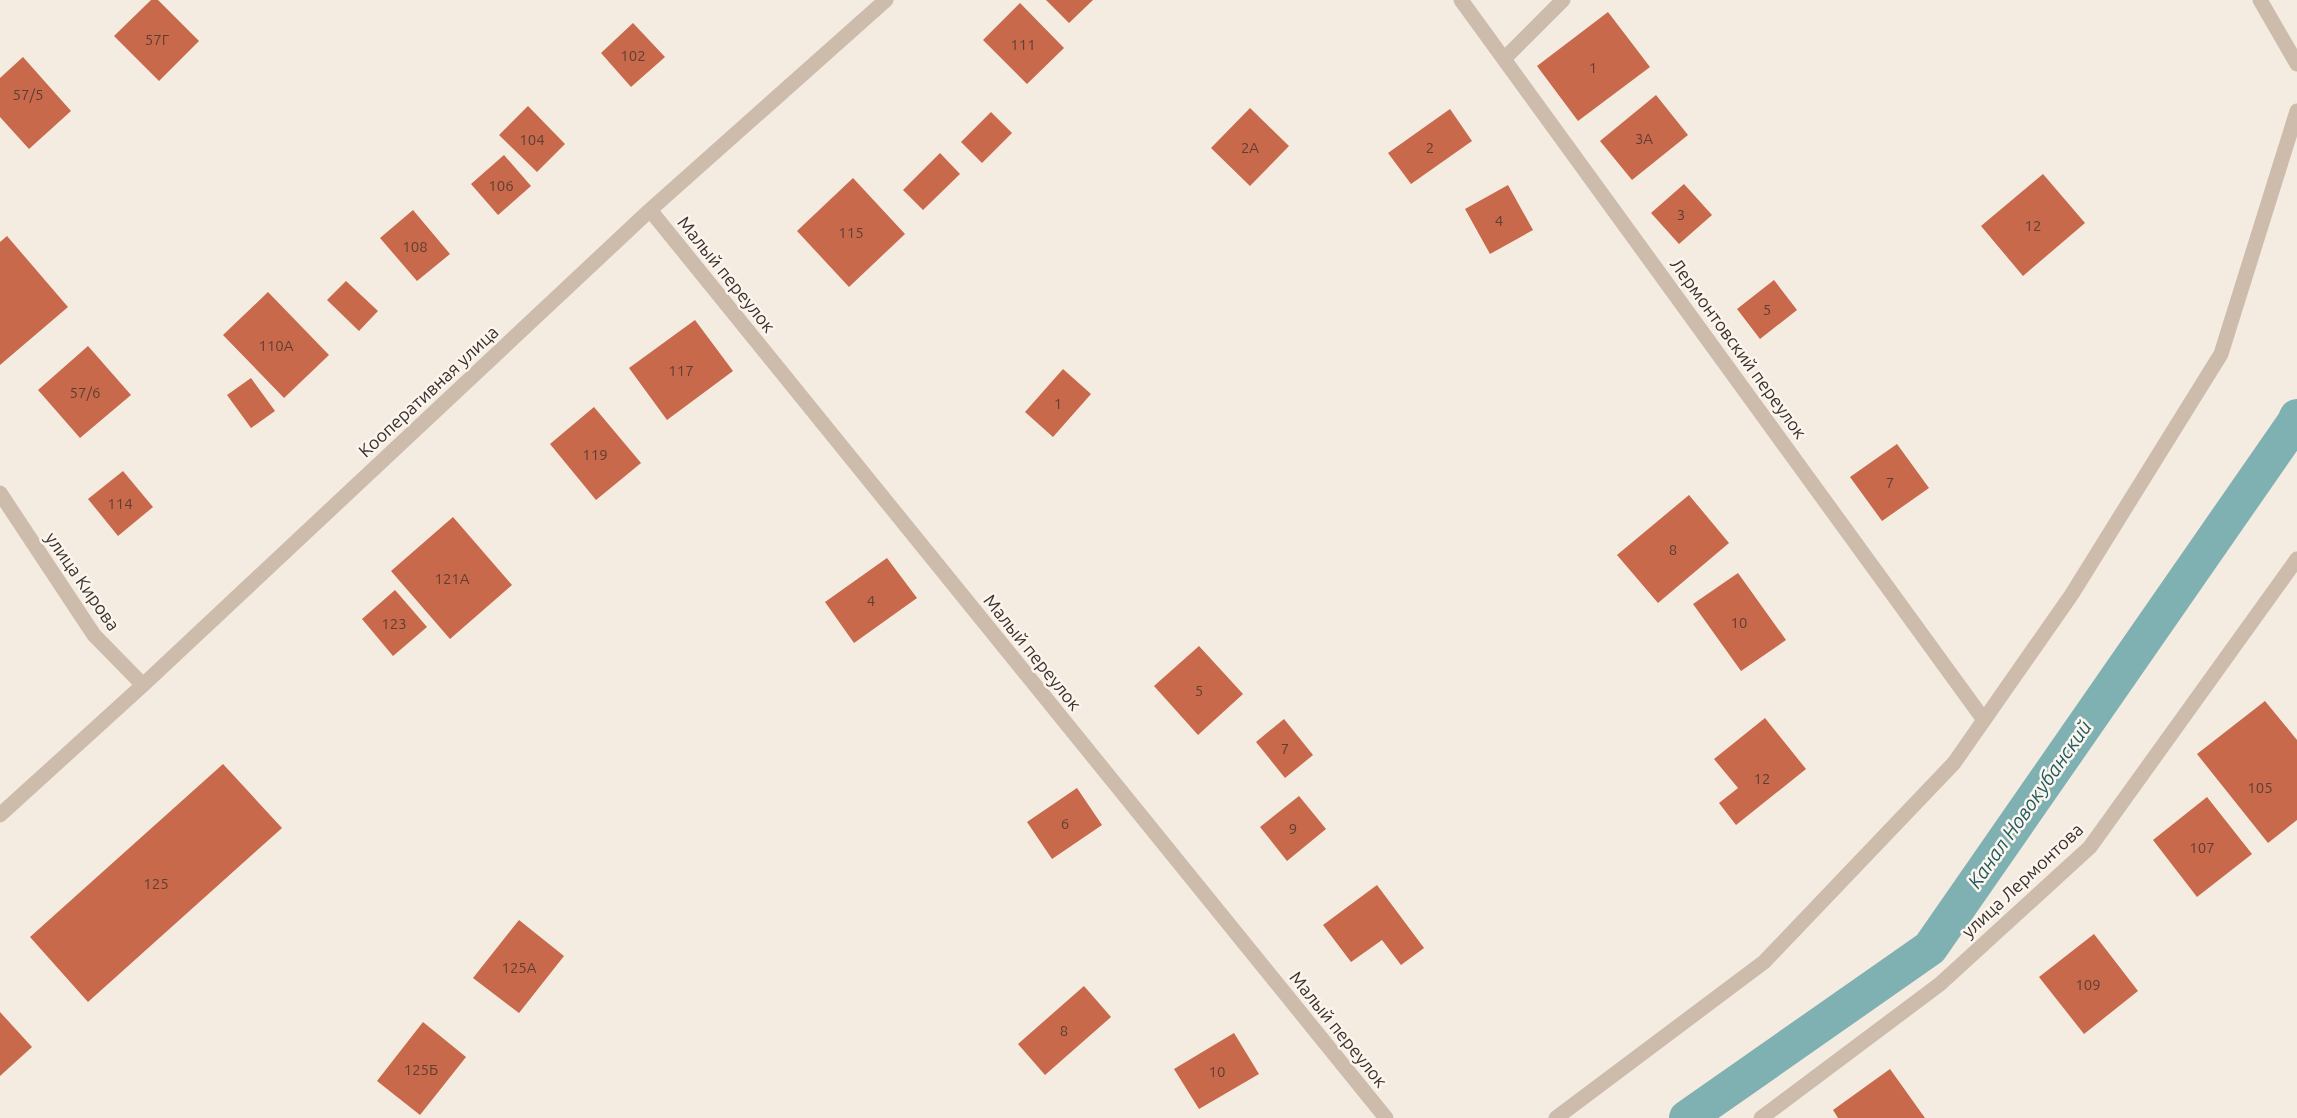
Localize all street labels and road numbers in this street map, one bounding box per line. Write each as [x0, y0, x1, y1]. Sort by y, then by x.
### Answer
street label: Малый переулок [674, 212, 780, 336]
street label: Лермонтовский переулок [1667, 254, 1811, 442]
street label: Кооперативная улица [354, 321, 502, 461]
street label: улица Кирова [42, 528, 124, 634]
street label: Малый переулок [980, 590, 1086, 714]
street label: улица Лермонтова [1957, 819, 2087, 941]
street label: Малый переулок [1286, 967, 1392, 1091]

